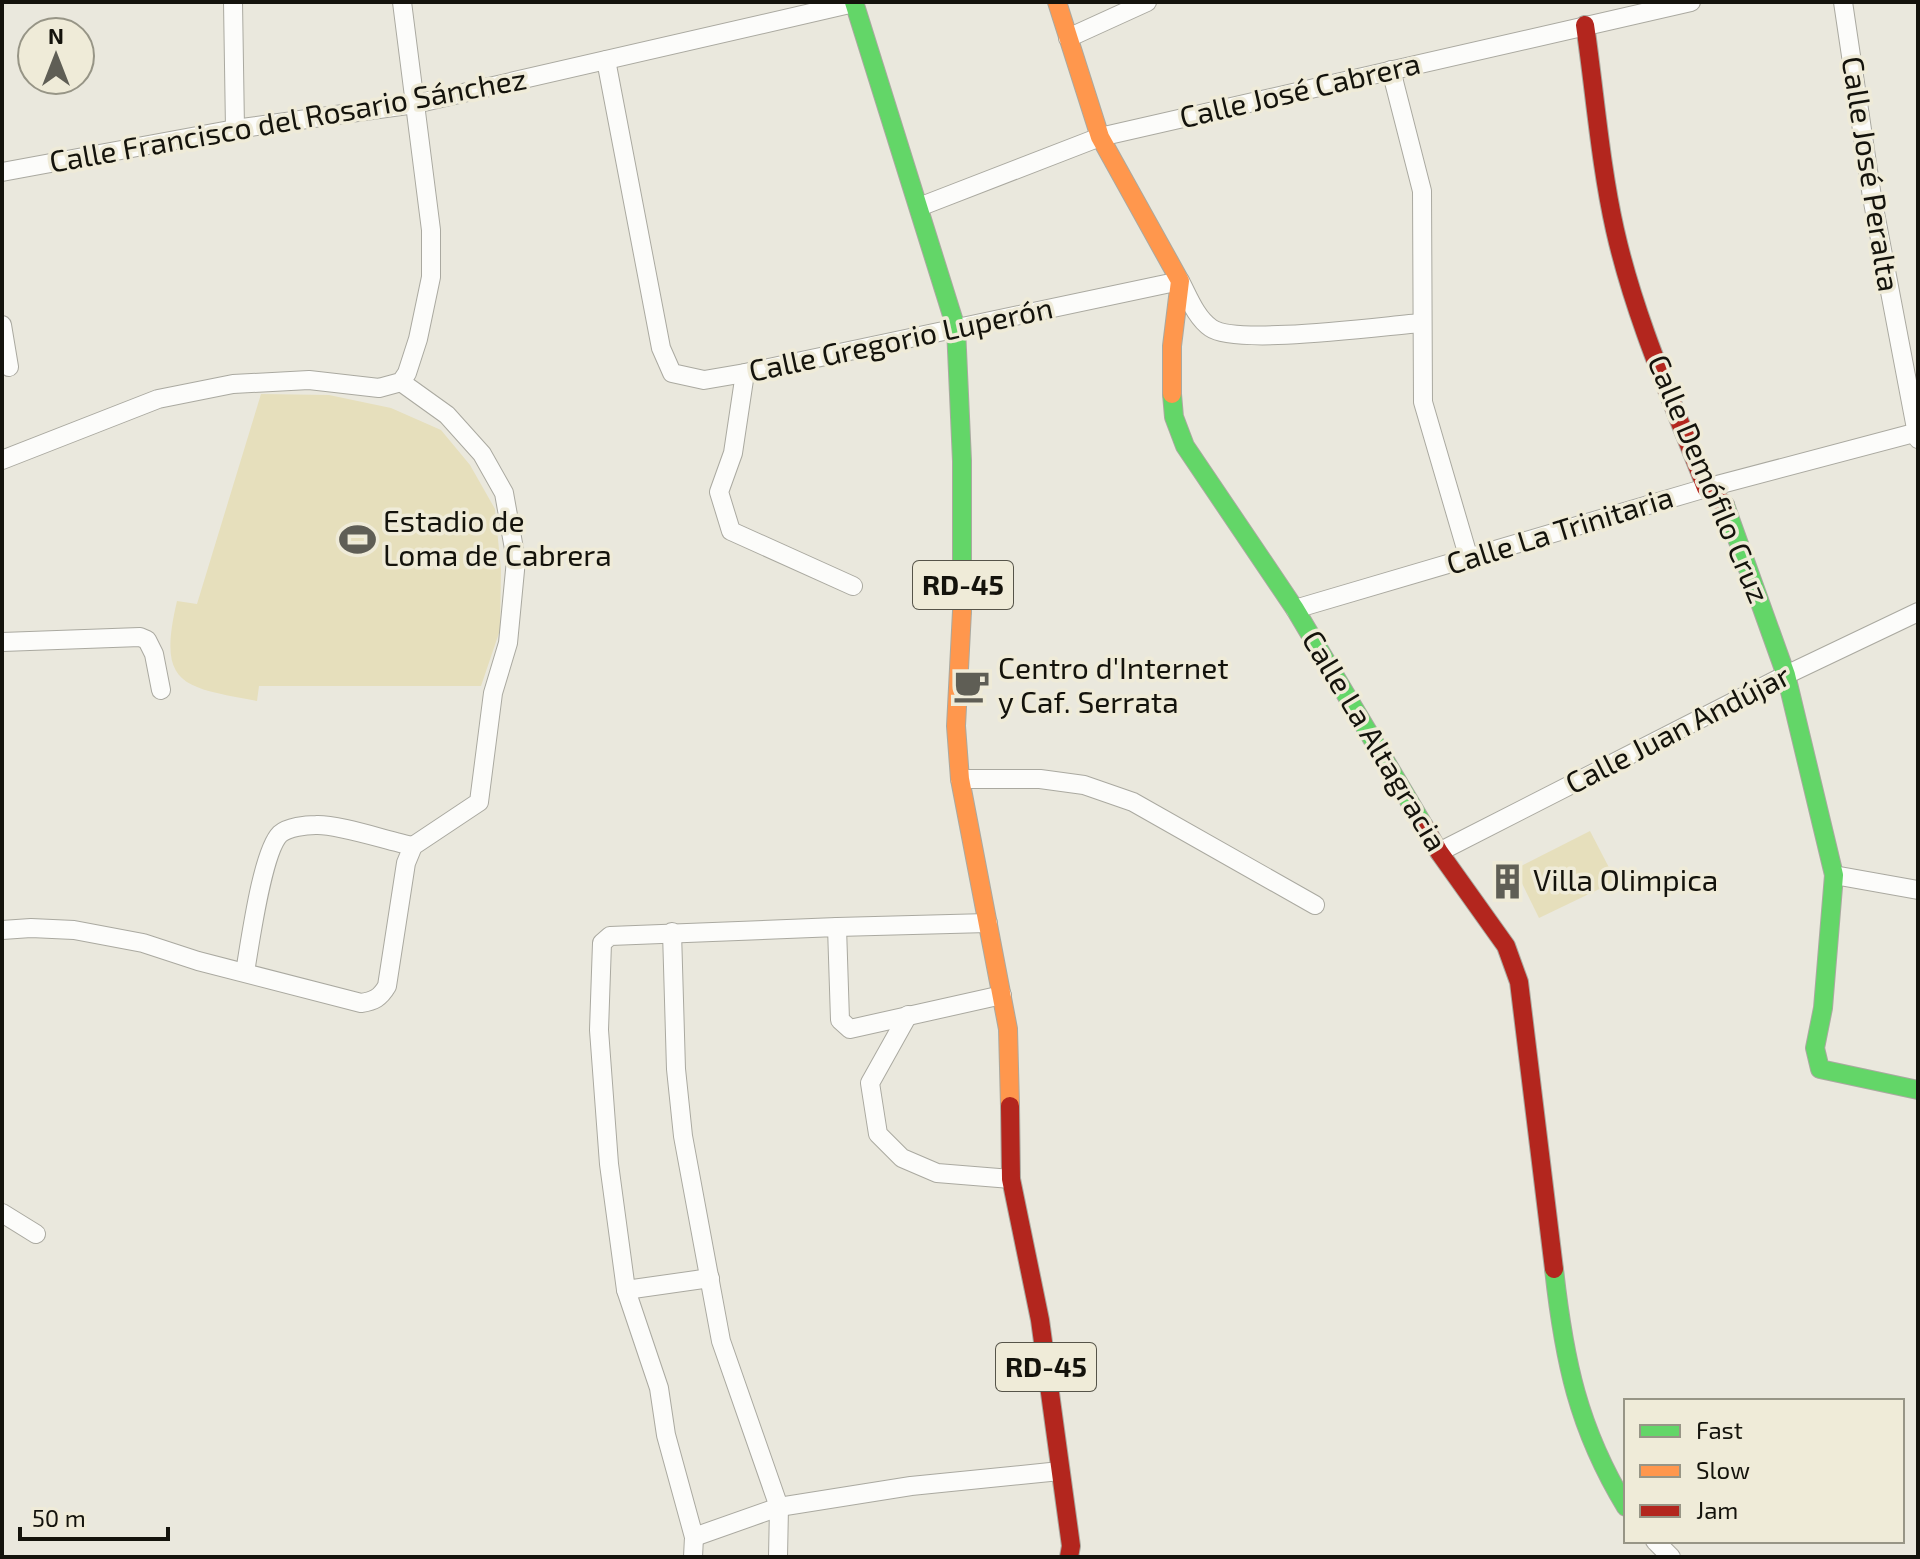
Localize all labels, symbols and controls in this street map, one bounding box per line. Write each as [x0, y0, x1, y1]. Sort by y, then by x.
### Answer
north arrow [16, 16, 96, 96]
text: N [48, 22, 64, 48]
street label: Calle José Cabrera [1176, 44, 1423, 134]
street label: Calle José Peralta [1836, 54, 1908, 294]
street label: Calle Francisco del Rosario Sánchez [46, 59, 529, 179]
street label: Calle Gregorio Luperón [745, 288, 1056, 388]
street label: Calle Demófilo Cruz [1641, 349, 1778, 608]
street label: Calle La Trinitaria [1442, 478, 1677, 581]
place label: Estadio de Loma de Cabrera [383, 502, 612, 572]
sports icon: Estadio de Loma de Cabrera [338, 520, 376, 558]
road number: RD-45 [913, 561, 1013, 609]
street label: Calle La Altagracia [1296, 623, 1456, 857]
place label: Centro d'Internet y Caf. Serrata [998, 649, 1229, 719]
street label: Calle Juan Andújar [1559, 656, 1795, 800]
cafe icon: Centro d'Internet y Caf. Serrata [953, 667, 991, 705]
place label: Villa Olimpica [1533, 861, 1718, 897]
building icon: Villa Olimpica [1488, 862, 1526, 900]
road number: RD-45 [996, 1343, 1096, 1391]
legend [1624, 1399, 1904, 1543]
text: Fast [1696, 1415, 1743, 1444]
text: Slow [1696, 1455, 1750, 1484]
scale bar [20, 1491, 168, 1541]
text: Jam [1696, 1495, 1738, 1524]
text: 50 m [32, 1503, 86, 1532]

